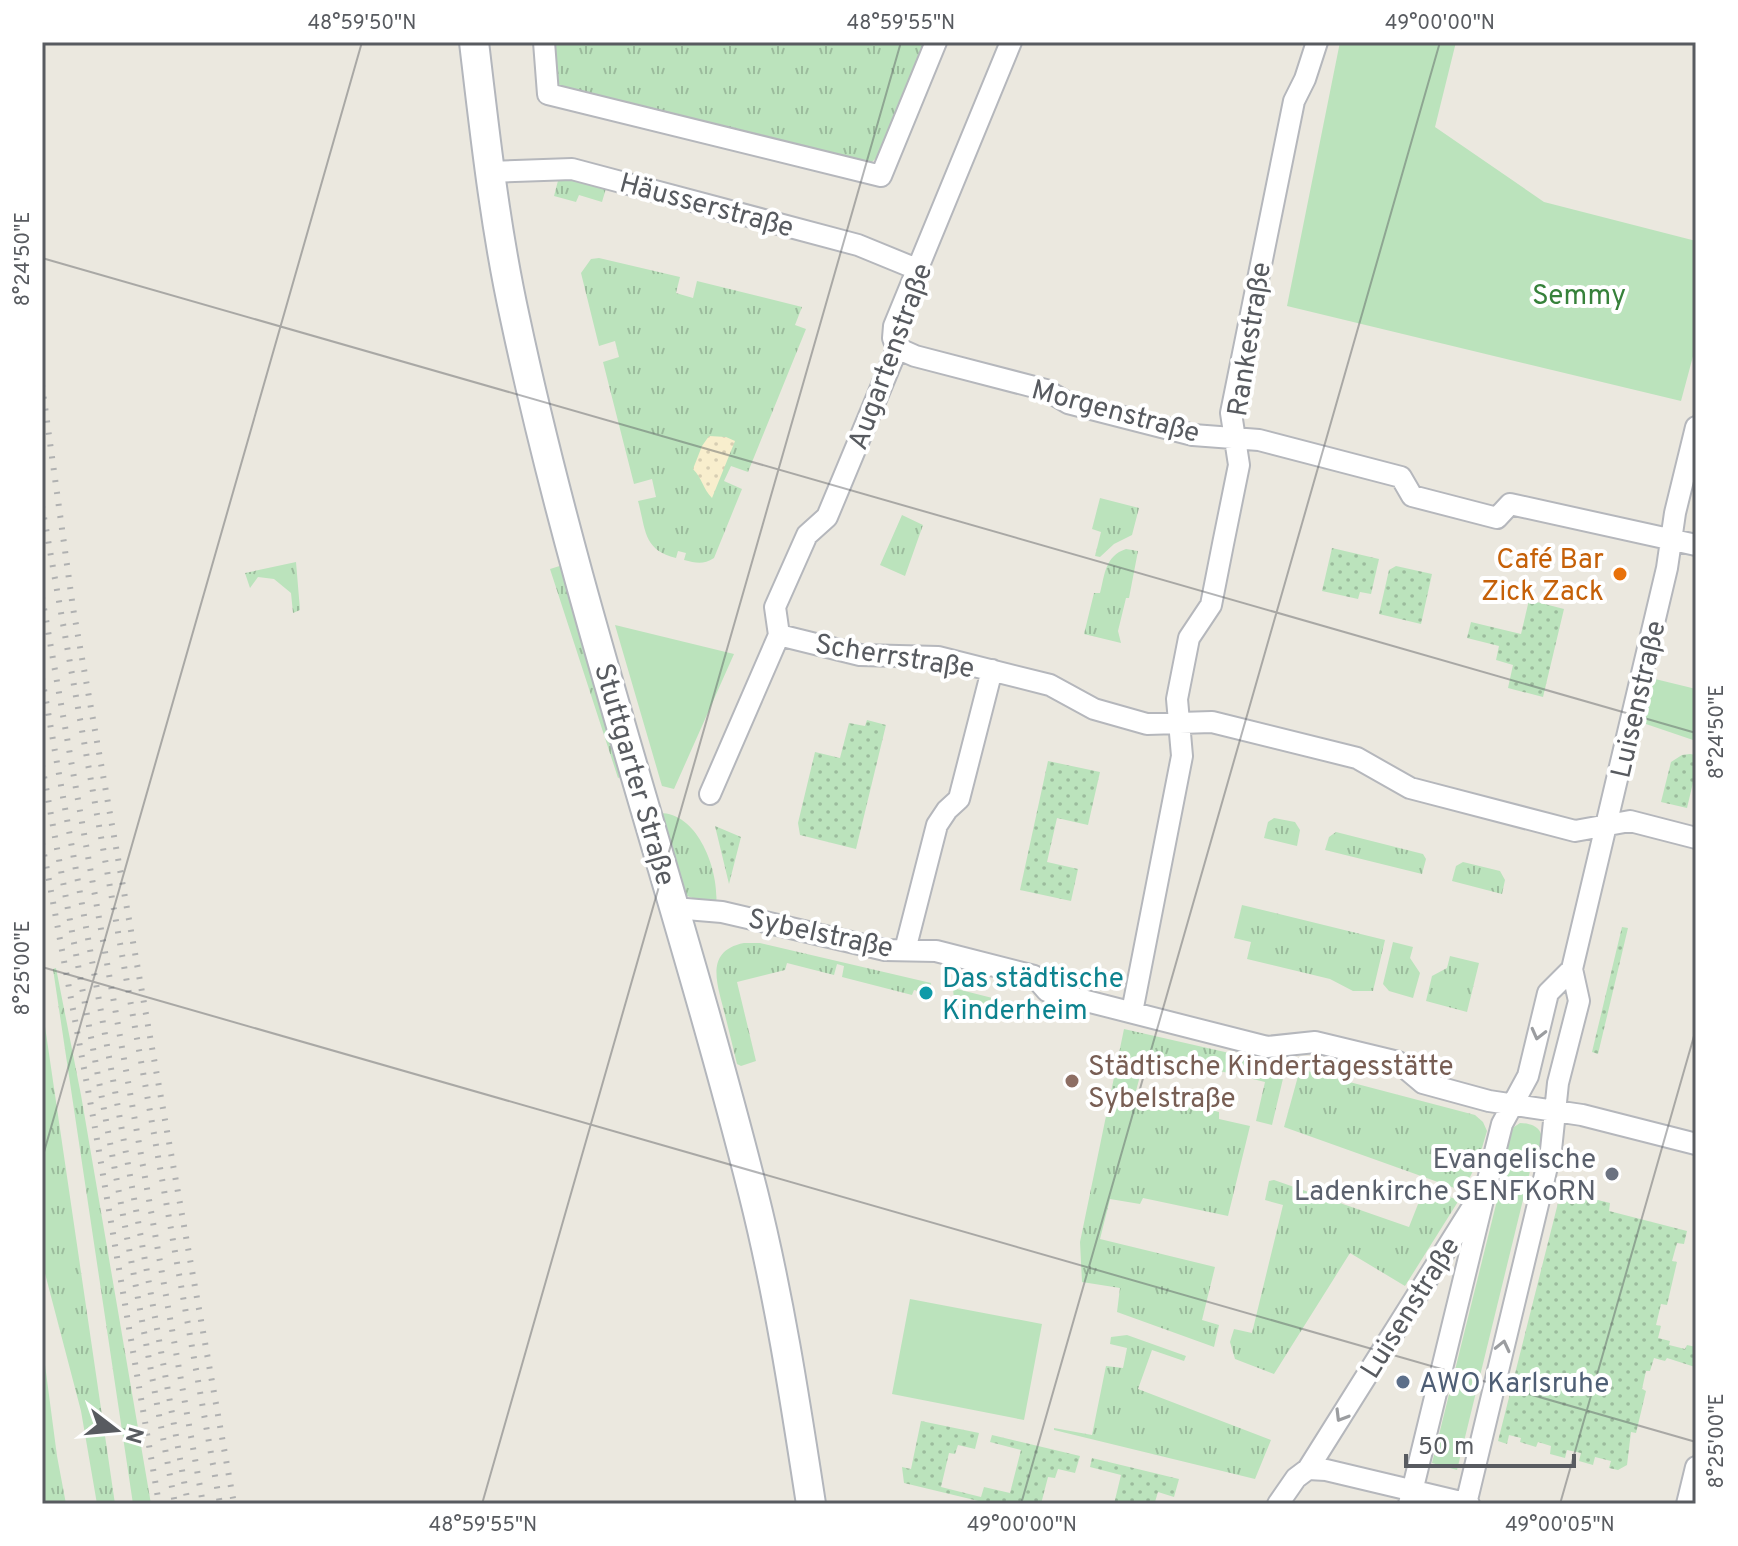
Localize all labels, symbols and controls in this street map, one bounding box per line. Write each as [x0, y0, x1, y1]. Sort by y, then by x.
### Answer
text: 48°59'50"N [308, 11, 416, 37]
text: 48°59'55"N [847, 11, 955, 37]
text: 49°00'00"N [1385, 11, 1495, 37]
street label: Häusserstraße [615, 166, 797, 247]
text: 8°24'50"E [11, 212, 37, 306]
street label: Augartenstraße [841, 259, 942, 455]
street label: Rankestraße [1221, 260, 1281, 419]
park label: Semmy [1532, 279, 1626, 315]
street label: Morgenstraße [1027, 373, 1203, 453]
place label: Café Bar Zick Zack [1481, 543, 1604, 611]
marker: Café Bar Zick Zack [1611, 565, 1629, 583]
street label: Luisenstraße [1604, 617, 1676, 782]
street label: Scherrstraße [812, 628, 977, 688]
street label: Stuttgarter Straße [584, 659, 682, 890]
text: 8°24'50"E [1705, 685, 1731, 779]
street label: Sybelstraße [744, 902, 896, 968]
text: 8°25'00"E [11, 921, 37, 1015]
place label: Das städtische Kinderheim [942, 962, 1124, 1030]
marker: Das städtische Kinderheim [917, 984, 935, 1002]
one-way arrow [1530, 1027, 1547, 1040]
place label: Städtische Kindertagesstätte Sybelstraße [1088, 1050, 1454, 1118]
marker: Städtische Kindertagesstätte Sybelstraße [1063, 1072, 1081, 1090]
place label: Evangelische Ladenkirche SENFKoRN [1294, 1143, 1596, 1211]
marker: Evangelische Ladenkirche SENFKoRN [1603, 1165, 1621, 1183]
street label: Luisenstraße [1354, 1231, 1469, 1386]
one-way arrow [1494, 1339, 1511, 1353]
place label: AWO Karlsruhe [1419, 1367, 1609, 1403]
marker: AWO Karlsruhe [1394, 1373, 1412, 1391]
north arrow [76, 1390, 156, 1470]
text: 8°25'00"E [1705, 1394, 1731, 1488]
one-way arrow [1335, 1407, 1350, 1422]
scale bar [1406, 1418, 1574, 1468]
text: N [118, 1424, 148, 1446]
text: 50 m [1418, 1433, 1474, 1463]
text: 48°59'55"N [429, 1513, 537, 1539]
text: 49°00'00"N [967, 1513, 1077, 1539]
text: 49°00'05"N [1505, 1513, 1615, 1539]

